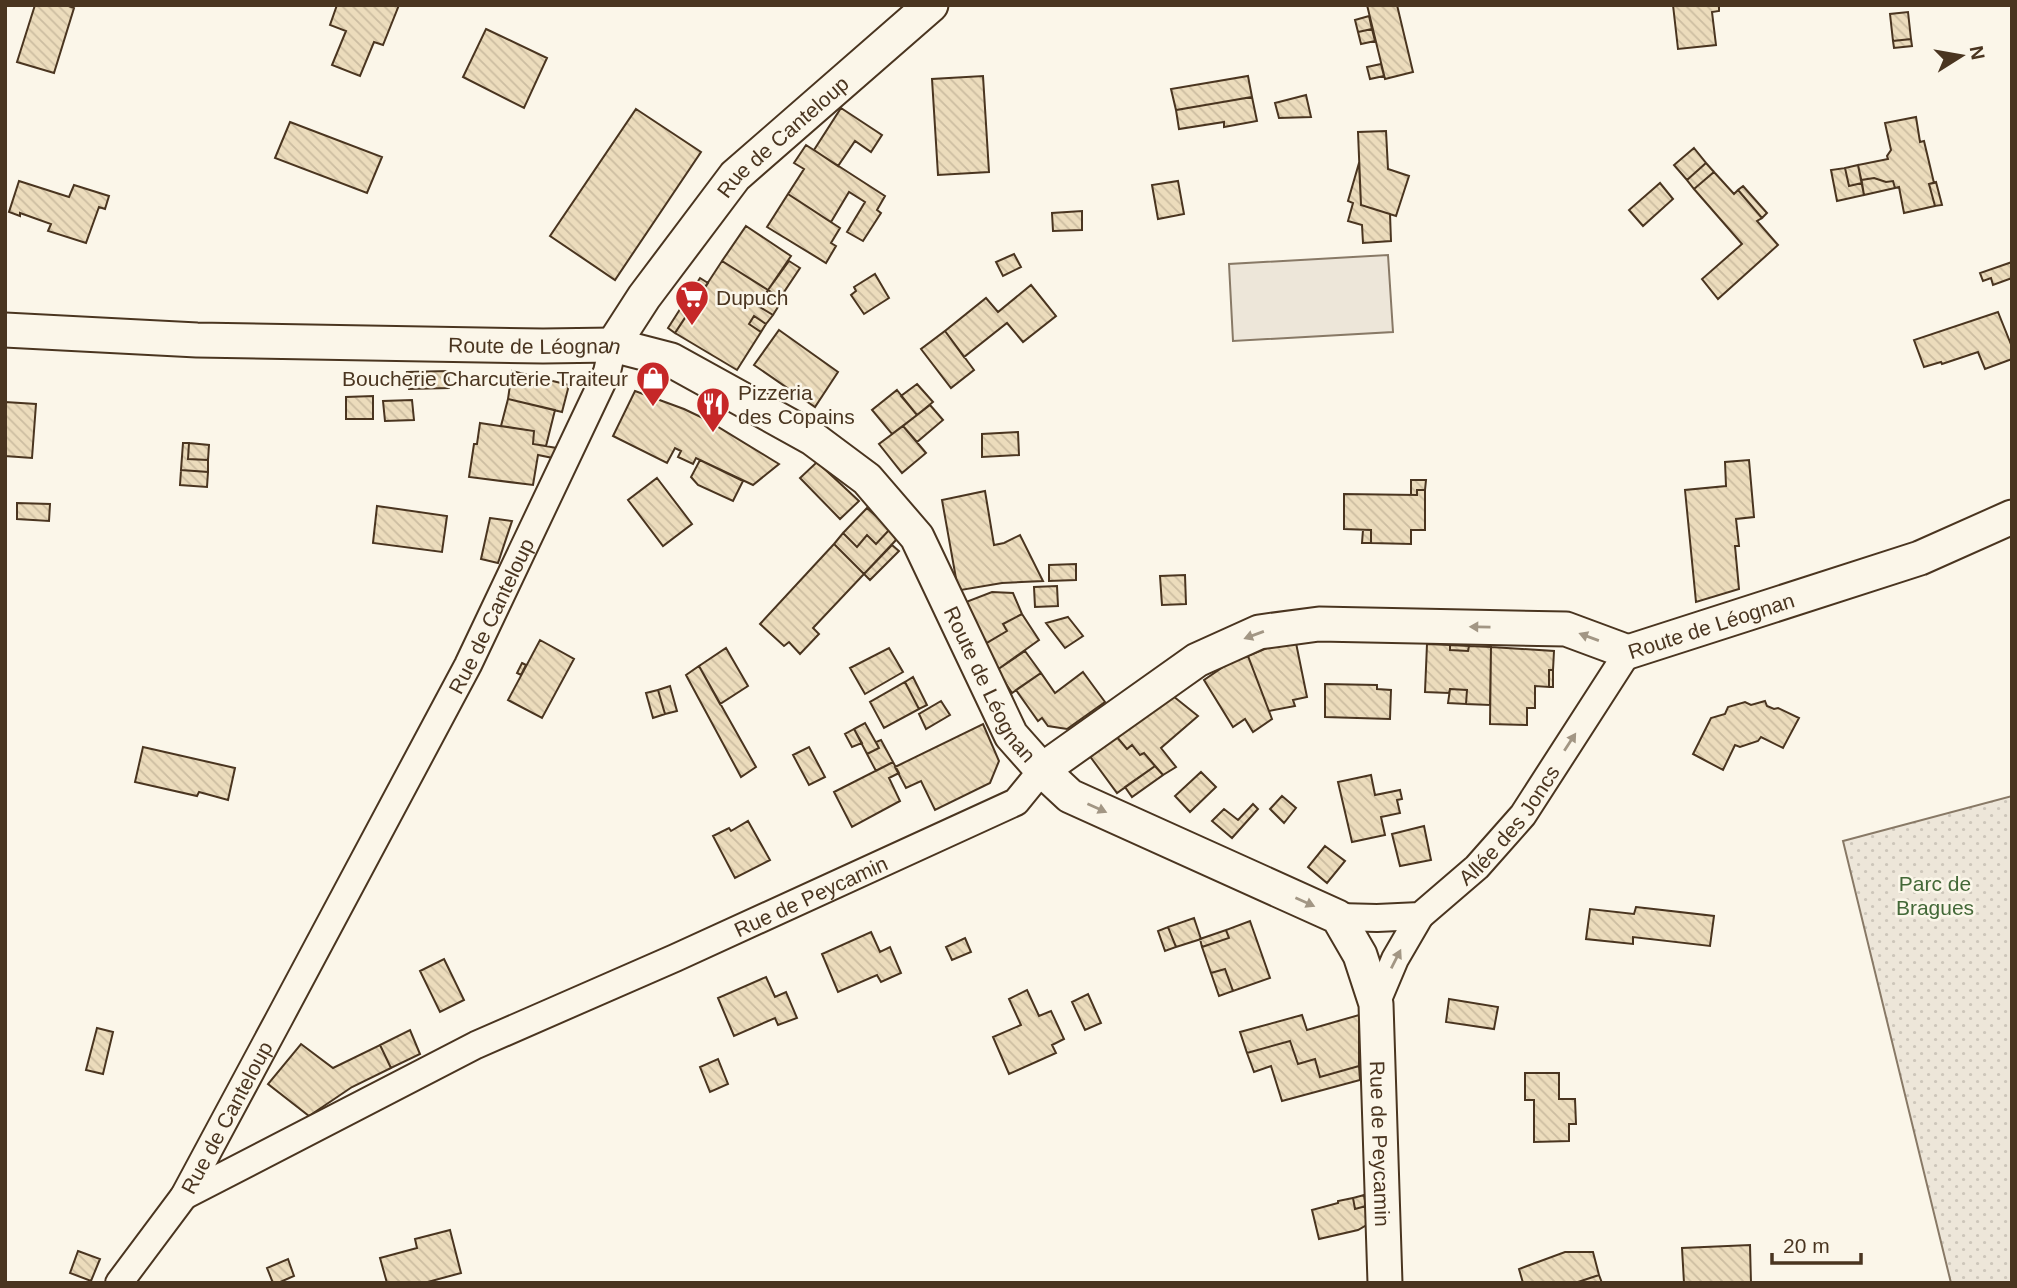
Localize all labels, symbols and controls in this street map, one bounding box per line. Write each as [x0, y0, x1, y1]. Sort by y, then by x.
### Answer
north arrow [1926, 21, 1996, 91]
text: N [1966, 44, 1989, 62]
street label: Rue de Canteloup [712, 71, 853, 201]
supermarket icon: Dupuch [673, 278, 711, 327]
place label: Dupuch [716, 286, 788, 309]
street label: Route de Léognan [448, 333, 624, 358]
shop icon: Boucherie Charcuterie Traiteur [634, 359, 672, 408]
place label: Boucherie Charcuterie Traiteur [342, 367, 628, 390]
place label: Pizzeria des Copains [738, 381, 855, 428]
restaurant icon: Pizzeria des Copains [694, 385, 732, 434]
street label: Rue de Canteloup [443, 535, 538, 697]
street label: Route de Léognan [1625, 588, 1797, 663]
street label: Route de Léognan [940, 603, 1041, 766]
one-way arrow [1469, 621, 1491, 633]
one-way arrow [1244, 630, 1265, 641]
one-way arrow [1578, 631, 1599, 642]
one-way arrow [1563, 733, 1577, 751]
street label: Allée des Joncs [1454, 761, 1563, 889]
one-way arrow [1087, 803, 1108, 814]
street label: Rue de Peycamin [730, 851, 891, 941]
park label: Parc de Bragues [1896, 872, 1974, 919]
one-way arrow [1295, 896, 1315, 908]
one-way arrow [1391, 949, 1402, 969]
street label: Rue de Canteloup [176, 1037, 276, 1197]
street label: Rue de Peycamin [1366, 1060, 1395, 1227]
scale bar [1772, 1222, 1861, 1266]
text: 20 m [1783, 1234, 1830, 1257]

